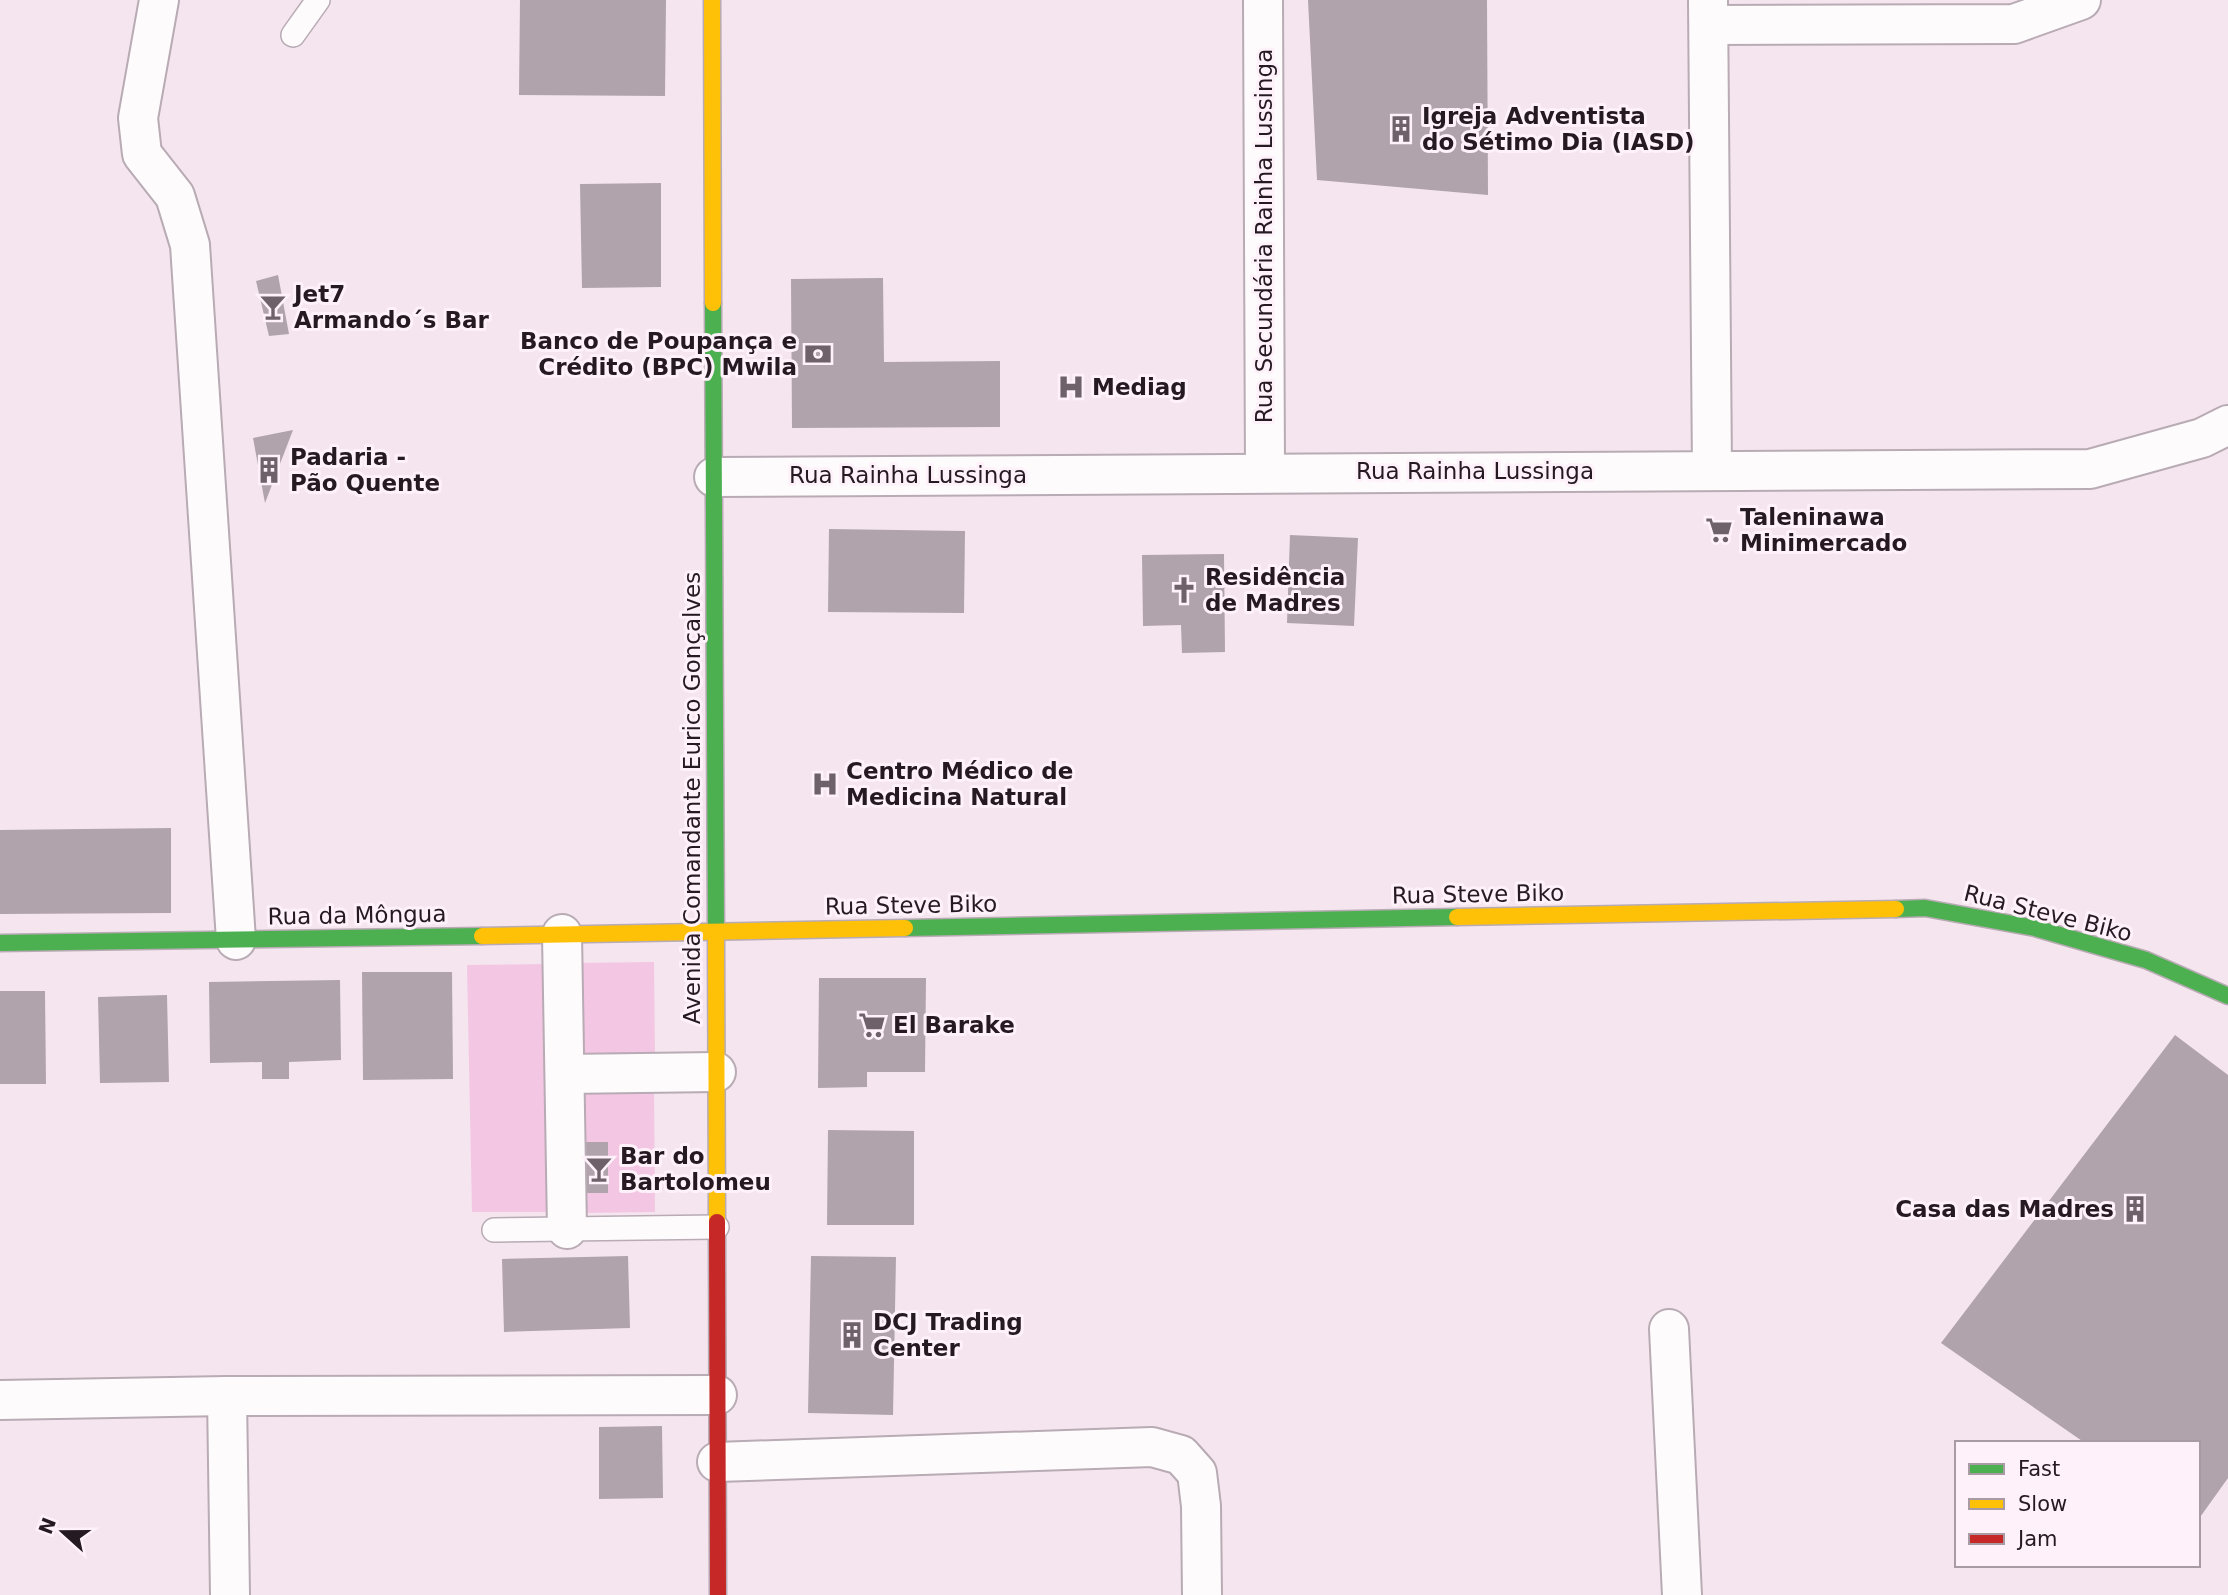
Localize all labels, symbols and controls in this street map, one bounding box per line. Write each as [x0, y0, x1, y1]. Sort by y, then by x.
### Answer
street label: Rua Secundária Rainha Lussinga [1251, 49, 1277, 423]
place label: Igreja Adventista do Sétimo Dia (IASD) [1422, 103, 1695, 155]
building icon: Igreja Adventista do Sétimo Dia (IASD) [1386, 114, 1416, 144]
place label: Jet7 Armando´s Bar [292, 281, 490, 333]
bar icon: Jet7 Armando´s Bar [258, 292, 288, 322]
place label: Banco de Poupança e Crédito (BPC) Mwila [520, 328, 797, 380]
bank icon: Banco de Poupança e Crédito (BPC) Mwila [803, 339, 833, 369]
hospital icon: Mediag [1056, 372, 1086, 402]
place label: Mediag [1092, 374, 1187, 400]
place label: Padaria - Pão Quente [290, 444, 440, 496]
building icon: Padaria - Pão Quente [254, 455, 284, 485]
street label: Rua Rainha Lussinga [1356, 458, 1594, 484]
street label: Rua Rainha Lussinga [789, 462, 1027, 488]
place label: Taleninawa Minimercado [1740, 504, 1907, 556]
supermarket icon: Taleninawa Minimercado [1704, 515, 1734, 545]
place label: Residência de Madres [1205, 564, 1345, 616]
street label: Avenida Comandante Eurico Gonçalves [679, 572, 705, 1024]
church icon: Residência de Madres [1169, 575, 1199, 605]
place label: Centro Médico de Medicina Natural [846, 758, 1073, 810]
hospital icon: Centro Médico de Medicina Natural [810, 769, 840, 799]
street label: Rua Steve Biko [1392, 879, 1564, 909]
street label: Rua Steve Biko [1961, 880, 2135, 946]
street label: Rua Steve Biko [825, 890, 997, 920]
street label: Rua da Môngua [267, 900, 447, 930]
supermarket icon: El Barake [857, 1010, 887, 1040]
place label: El Barake [893, 1012, 1015, 1038]
place label: Bar do Bartolomeu [620, 1143, 771, 1195]
bar icon: Bar do Bartolomeu [584, 1154, 614, 1184]
building icon: Casa das Madres [2120, 1194, 2150, 1224]
place label: Casa das Madres [1895, 1196, 2114, 1222]
place label: DCJ Trading Center [873, 1309, 1023, 1361]
building icon: DCJ Trading Center [837, 1320, 867, 1350]
legend [1955, 1441, 2200, 1567]
text: Fast [2018, 1457, 2060, 1481]
text: Slow [2018, 1492, 2067, 1516]
north arrow [28, 1497, 98, 1567]
text: N [34, 1515, 60, 1537]
text: Jam [2016, 1527, 2058, 1551]

